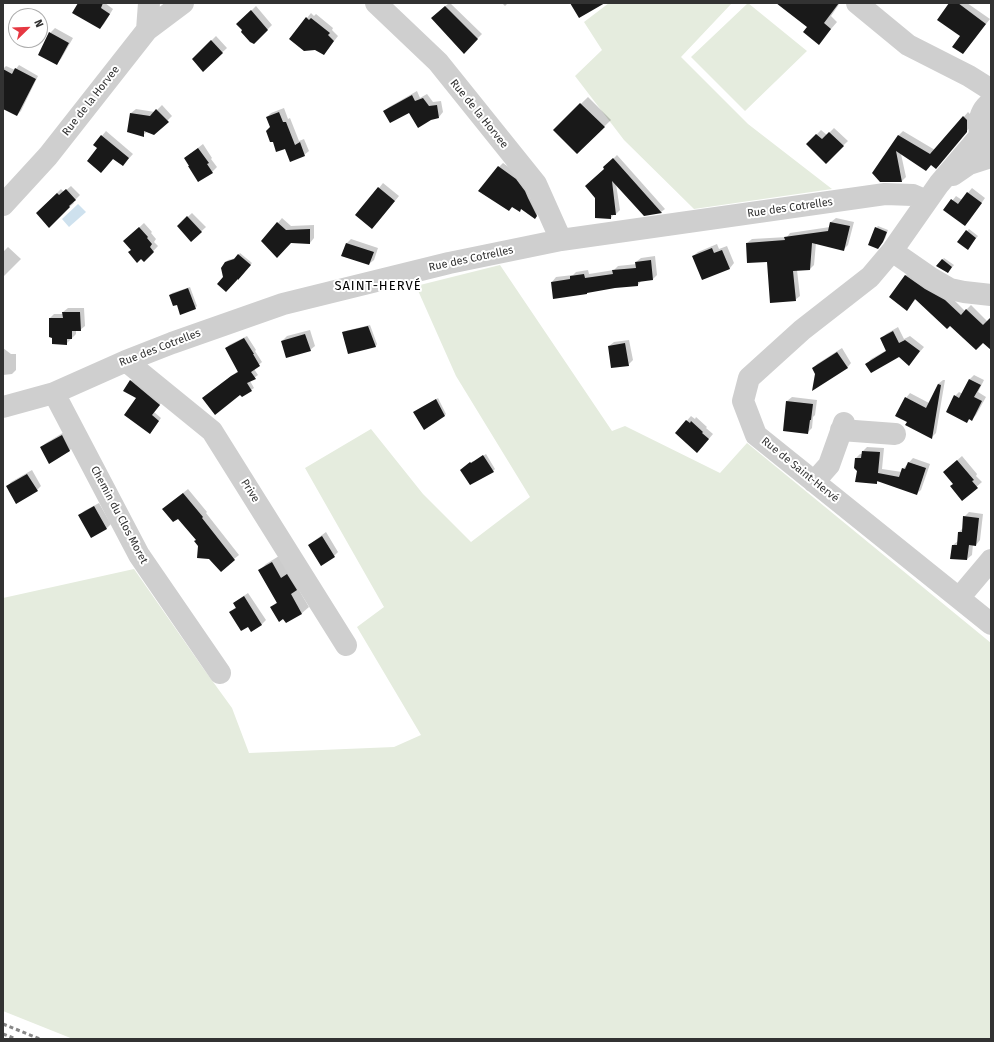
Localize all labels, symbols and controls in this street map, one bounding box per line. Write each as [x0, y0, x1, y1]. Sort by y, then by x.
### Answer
north arrow [8, 8, 48, 48]
text: N [31, 18, 46, 29]
street label: Rue de la Horvee [60, 63, 122, 139]
street label: Rue de la Horvee [447, 77, 511, 151]
street label: Rue des Cotrelles [746, 195, 834, 221]
street label: Rue des Cotrelles [427, 244, 515, 274]
district label: SAINT-HERVÉ [334, 278, 422, 294]
street label: Rue des Cotrelles [117, 326, 203, 370]
street label: Rue de Saint-Hervé [759, 435, 841, 505]
street label: Chemin du Clos Moret [88, 464, 150, 566]
street label: Prive [238, 477, 262, 505]

